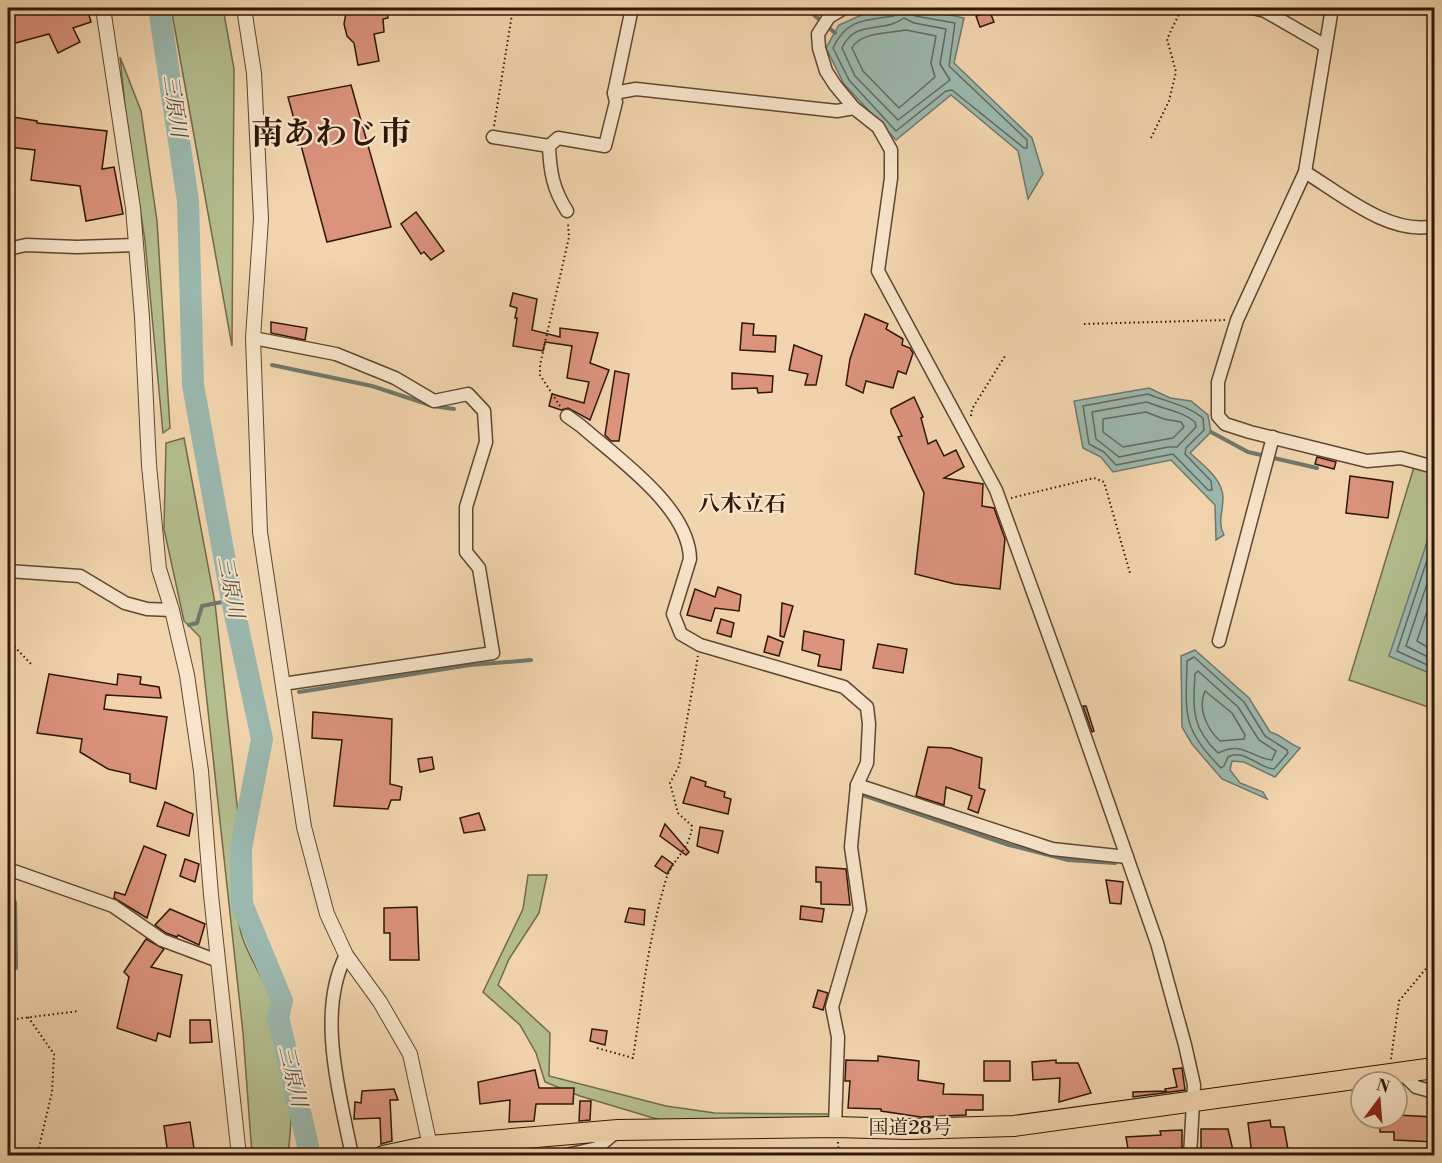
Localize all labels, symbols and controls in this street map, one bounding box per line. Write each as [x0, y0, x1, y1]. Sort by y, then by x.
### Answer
water label: 三原川 [157, 73, 192, 141]
district label: 南あわじ市 [251, 114, 411, 154]
district label: 八木立石 [698, 491, 786, 518]
water label: 三原川 [211, 554, 249, 622]
water label: 三原川 [272, 1042, 312, 1112]
north arrow [1349, 1070, 1409, 1130]
text: N [1374, 1075, 1392, 1098]
street label: 国道28号 [868, 1116, 952, 1141]

